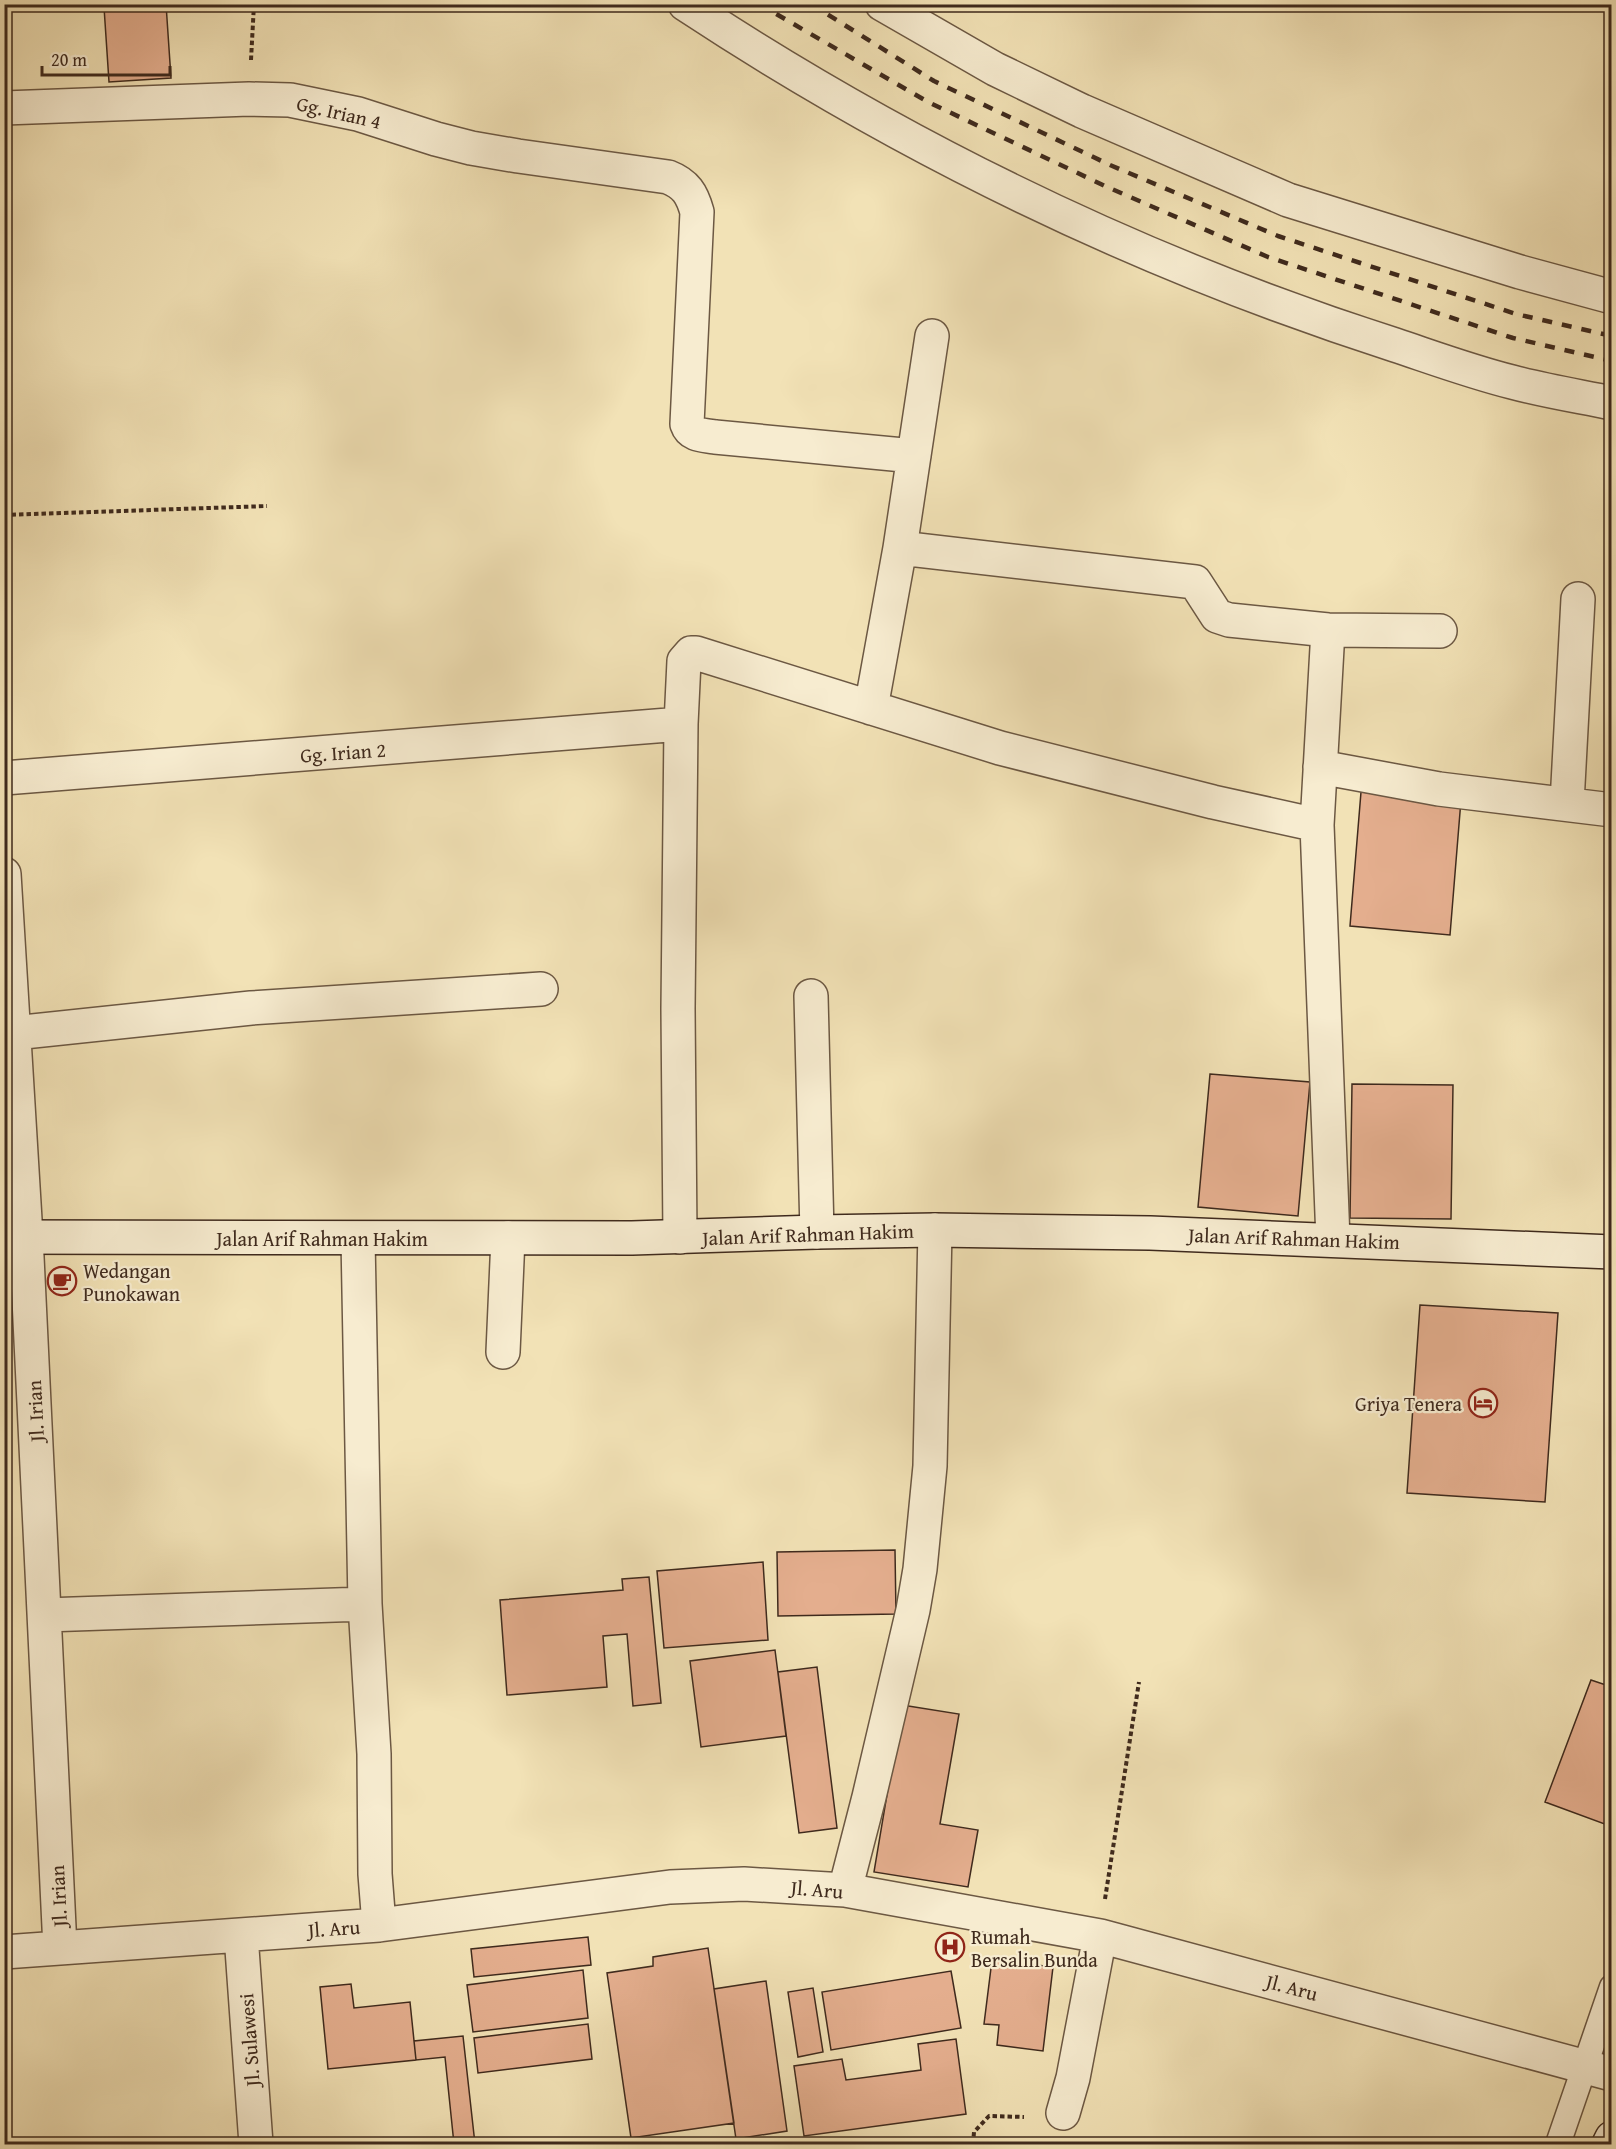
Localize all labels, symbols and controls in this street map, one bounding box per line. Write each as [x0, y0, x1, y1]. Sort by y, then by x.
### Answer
scale bar [42, 39, 170, 77]
text: 20 m [51, 46, 87, 73]
street label: Gg. Irian 4 [294, 88, 384, 136]
street label: Gg. Irian 2 [299, 735, 387, 769]
street label: Jalan Arif Rahman Hakim [699, 1216, 915, 1252]
street label: Jalan Arif Rahman Hakim [1185, 1220, 1401, 1256]
street label: Jalan Arif Rahman Hakim [213, 1224, 429, 1253]
place label: Wedangan Punokawan [83, 1256, 180, 1308]
cafe icon: Wedangan Punokawan [46, 1265, 78, 1297]
street label: Jl. Irian [19, 1379, 51, 1446]
hotel icon: Griya Tenera [1467, 1387, 1499, 1419]
place label: Griya Tenera [1355, 1389, 1463, 1418]
street label: Jl. Irian [42, 1864, 74, 1931]
street label: Jl. Aru [787, 1872, 845, 1906]
street label: Jl. Aru [304, 1912, 361, 1945]
place label: Rumah Bersalin Bunda [971, 1922, 1098, 1974]
hospital icon: Rumah Bersalin Bunda [934, 1931, 966, 1963]
street label: Jl. Aru [1260, 1965, 1321, 2008]
street label: Jl. Sulawesi [231, 1992, 267, 2091]

